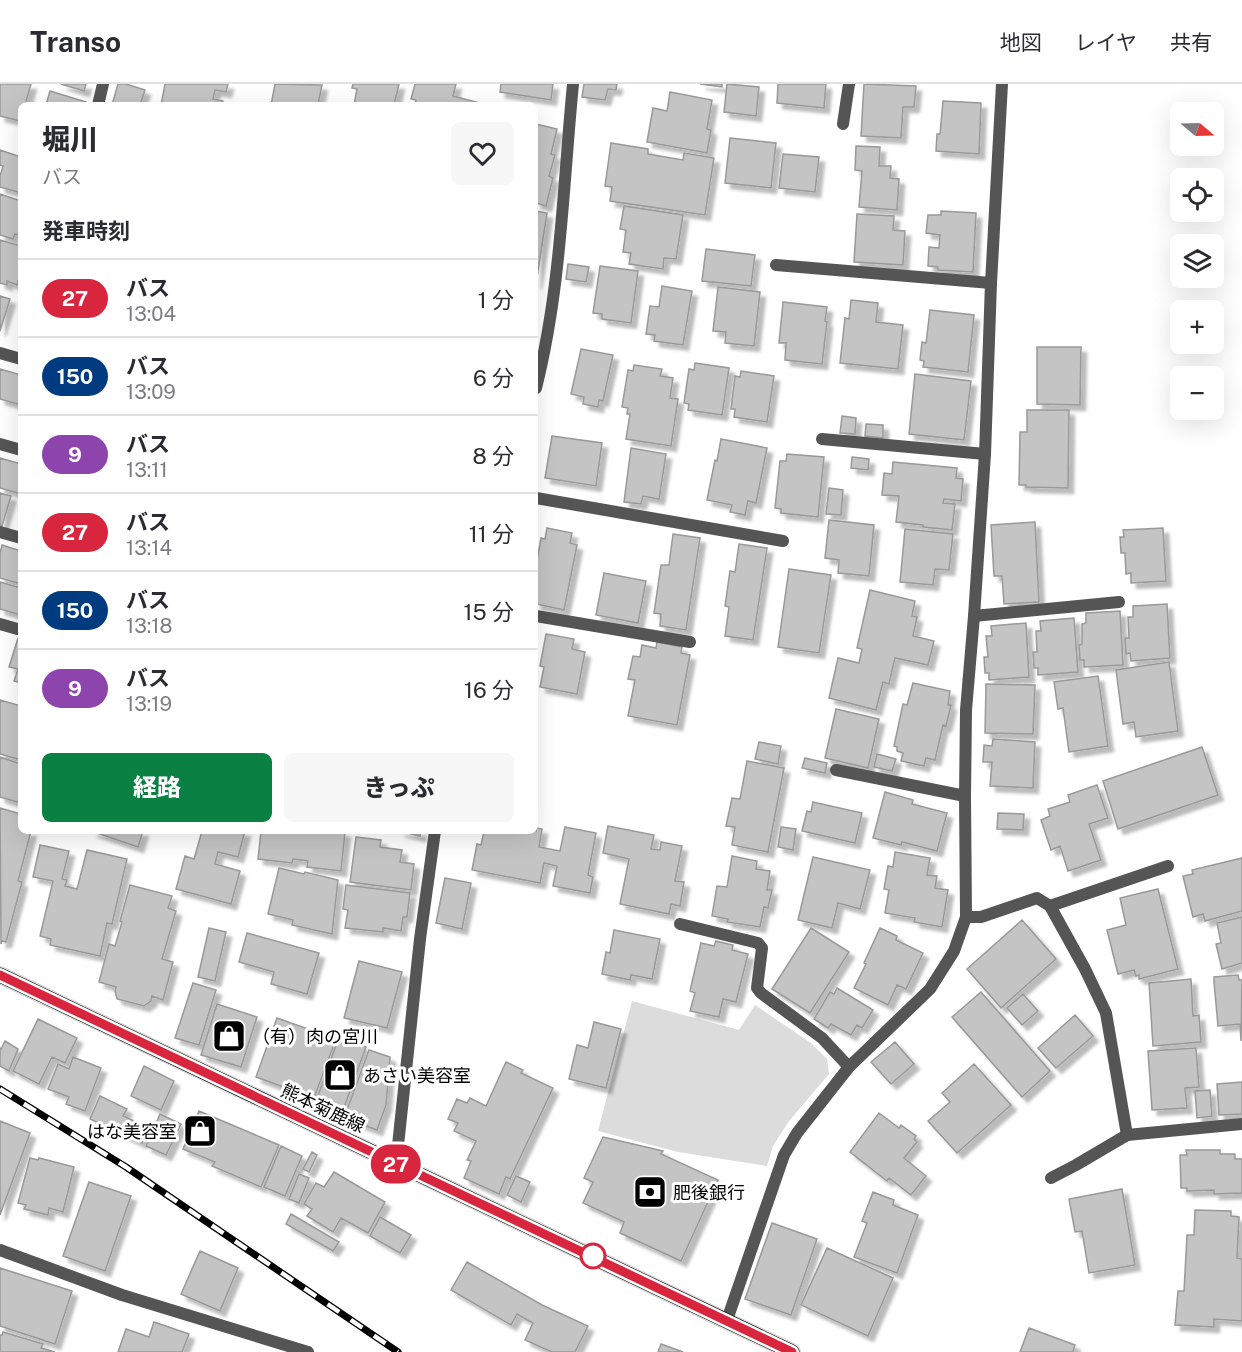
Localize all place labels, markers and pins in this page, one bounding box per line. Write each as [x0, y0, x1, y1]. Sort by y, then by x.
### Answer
shop icon: （有）肉の宮川 [211, 1018, 247, 1054]
place label: （有）肉の宮川 [252, 1026, 378, 1047]
shop icon: あさい美容室 [322, 1057, 358, 1093]
place label: あさい美容室 [363, 1065, 471, 1086]
shop icon: はな美容室 [182, 1113, 218, 1149]
place label: はな美容室 [87, 1121, 177, 1142]
bank icon: 肥後銀行 [632, 1174, 668, 1210]
place label: 肥後銀行 [673, 1182, 745, 1203]
unlabelled marker [580, 1243, 606, 1269]

